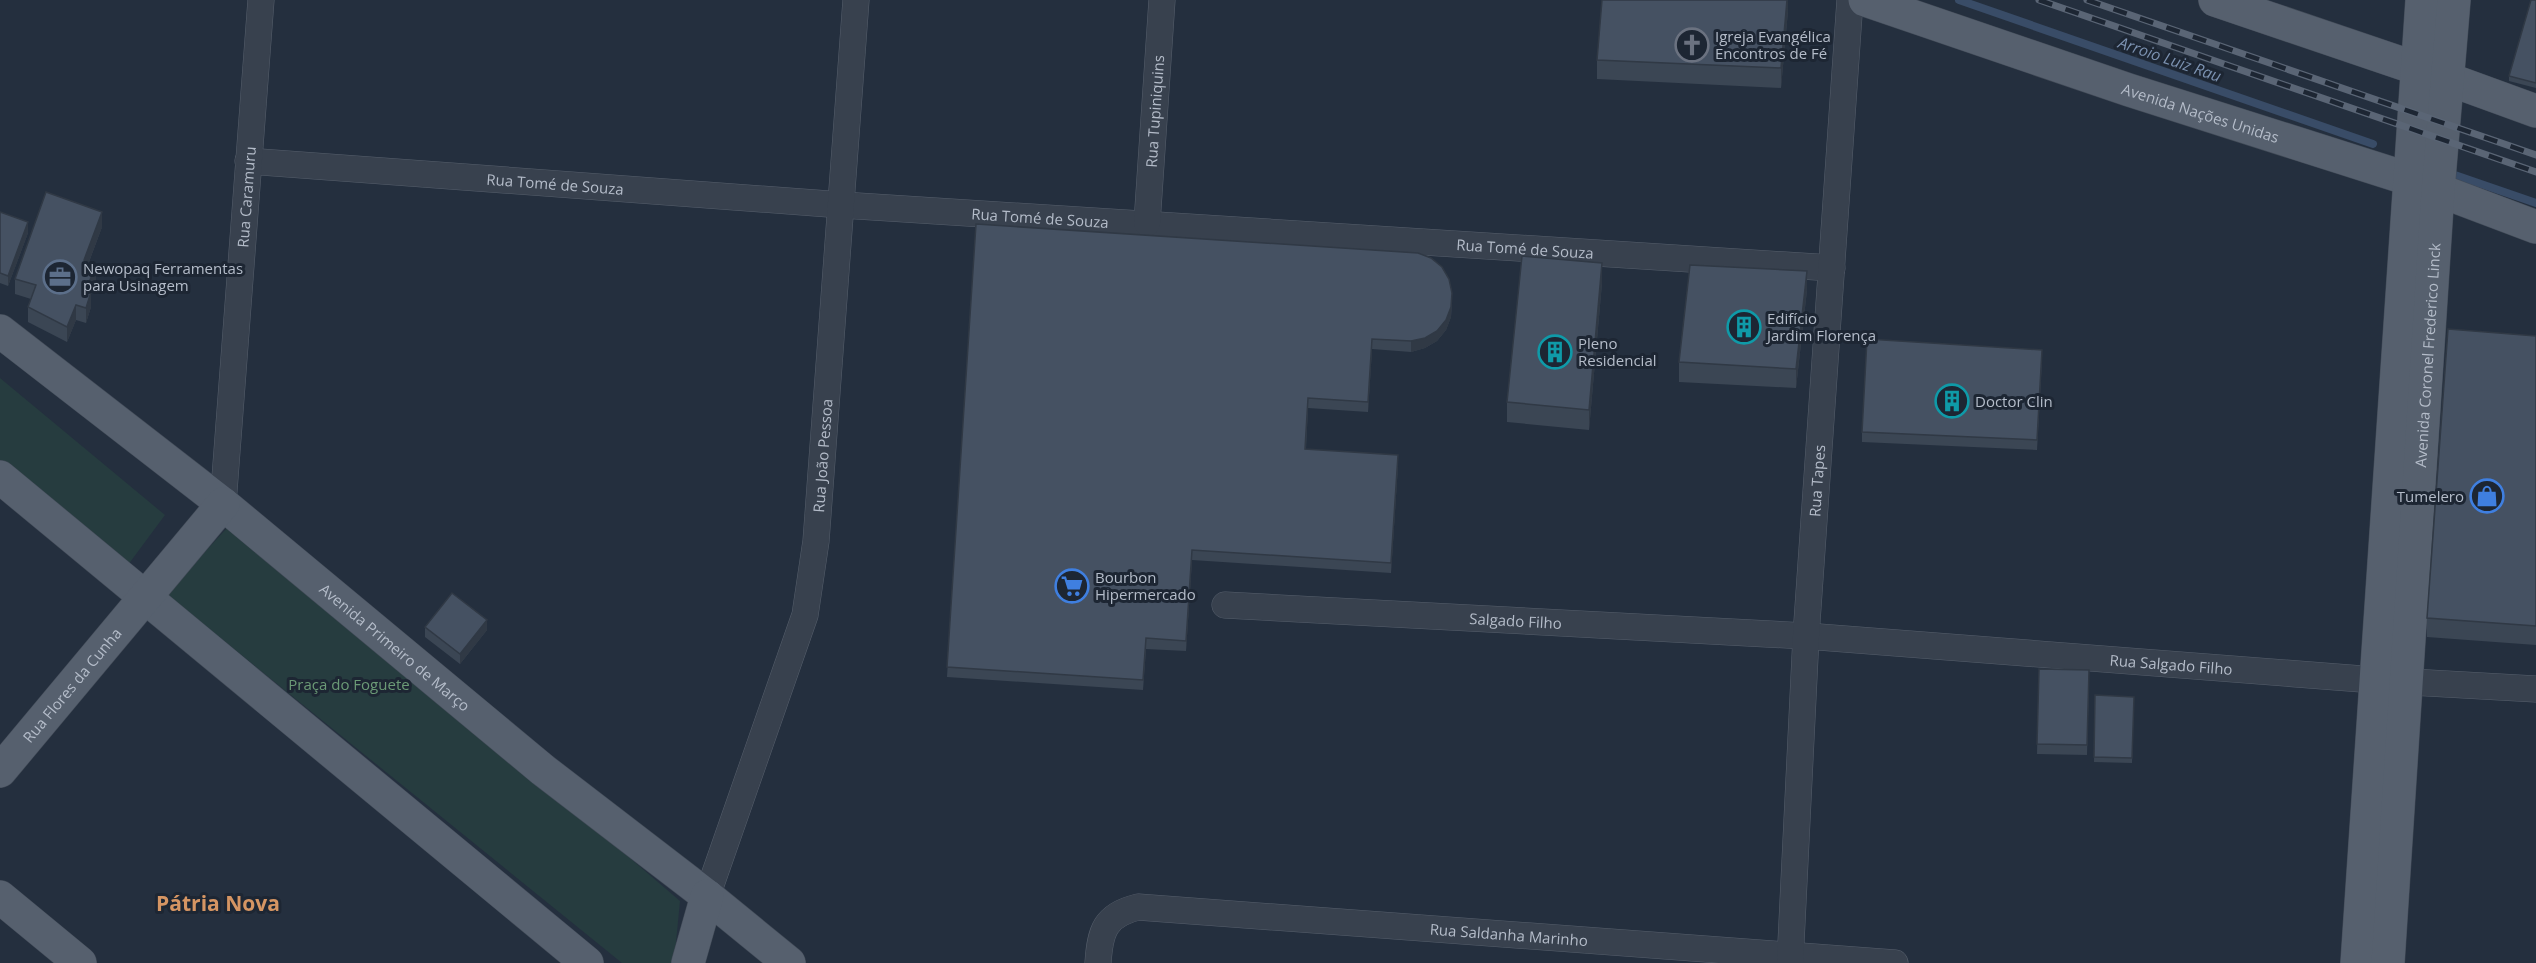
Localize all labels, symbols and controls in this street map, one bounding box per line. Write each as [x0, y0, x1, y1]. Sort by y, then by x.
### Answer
place label: Igreja Evangélica Encontros de Fé [1715, 26, 1831, 63]
church icon: Igreja Evangélica Encontros de Fé [1674, 27, 1710, 63]
water label: Arroio Luiz Rau [2115, 31, 2224, 87]
street label: Rua Tupiniquins [1141, 54, 1168, 168]
street label: Avenida Nações Unidas [2119, 78, 2282, 147]
street label: Rua Caramuru [232, 146, 260, 248]
street label: Rua Tomé de Souza [486, 169, 625, 199]
street label: Rua Tomé de Souza [971, 203, 1109, 232]
street label: Rua Tomé de Souza [1456, 234, 1594, 263]
street label: Avenida Coronel Frederico Linck [2410, 242, 2445, 468]
place label: Newopaq Ferramentas para Usinagem [83, 258, 243, 295]
office icon: Newopaq Ferramentas para Usinagem [42, 259, 78, 295]
place label: Edifício Jardim Florença [1765, 308, 1876, 345]
building icon: Edifício Jardim Florença [1726, 309, 1762, 345]
place label: Pleno Residencial [1578, 333, 1657, 370]
building icon: Pleno Residencial [1537, 334, 1573, 370]
building icon: Doctor Clin [1934, 383, 1970, 419]
place label: Doctor Clin [1975, 391, 2053, 411]
street label: Rua João Pessoa [808, 398, 836, 513]
street label: Rua Tapes [1804, 444, 1829, 517]
shop icon: Tumelero [2469, 478, 2505, 514]
place label: Tumelero [2397, 486, 2464, 506]
place label: Bourbon Hipermercado [1095, 567, 1196, 604]
supermarket icon: Bourbon Hipermercado [1054, 568, 1090, 604]
street label: Avenida Primeiro de Março [316, 579, 474, 715]
street label: Salgado Filho [1469, 608, 1562, 633]
street label: Rua Flores da Cunha [18, 623, 126, 747]
street label: Rua Salgado Filho [2109, 650, 2233, 679]
park label: Praça do Foguete [288, 674, 410, 694]
district label: Pátria Nova [156, 889, 280, 917]
street label: Rua Saldanha Marinho [1429, 919, 1589, 950]

